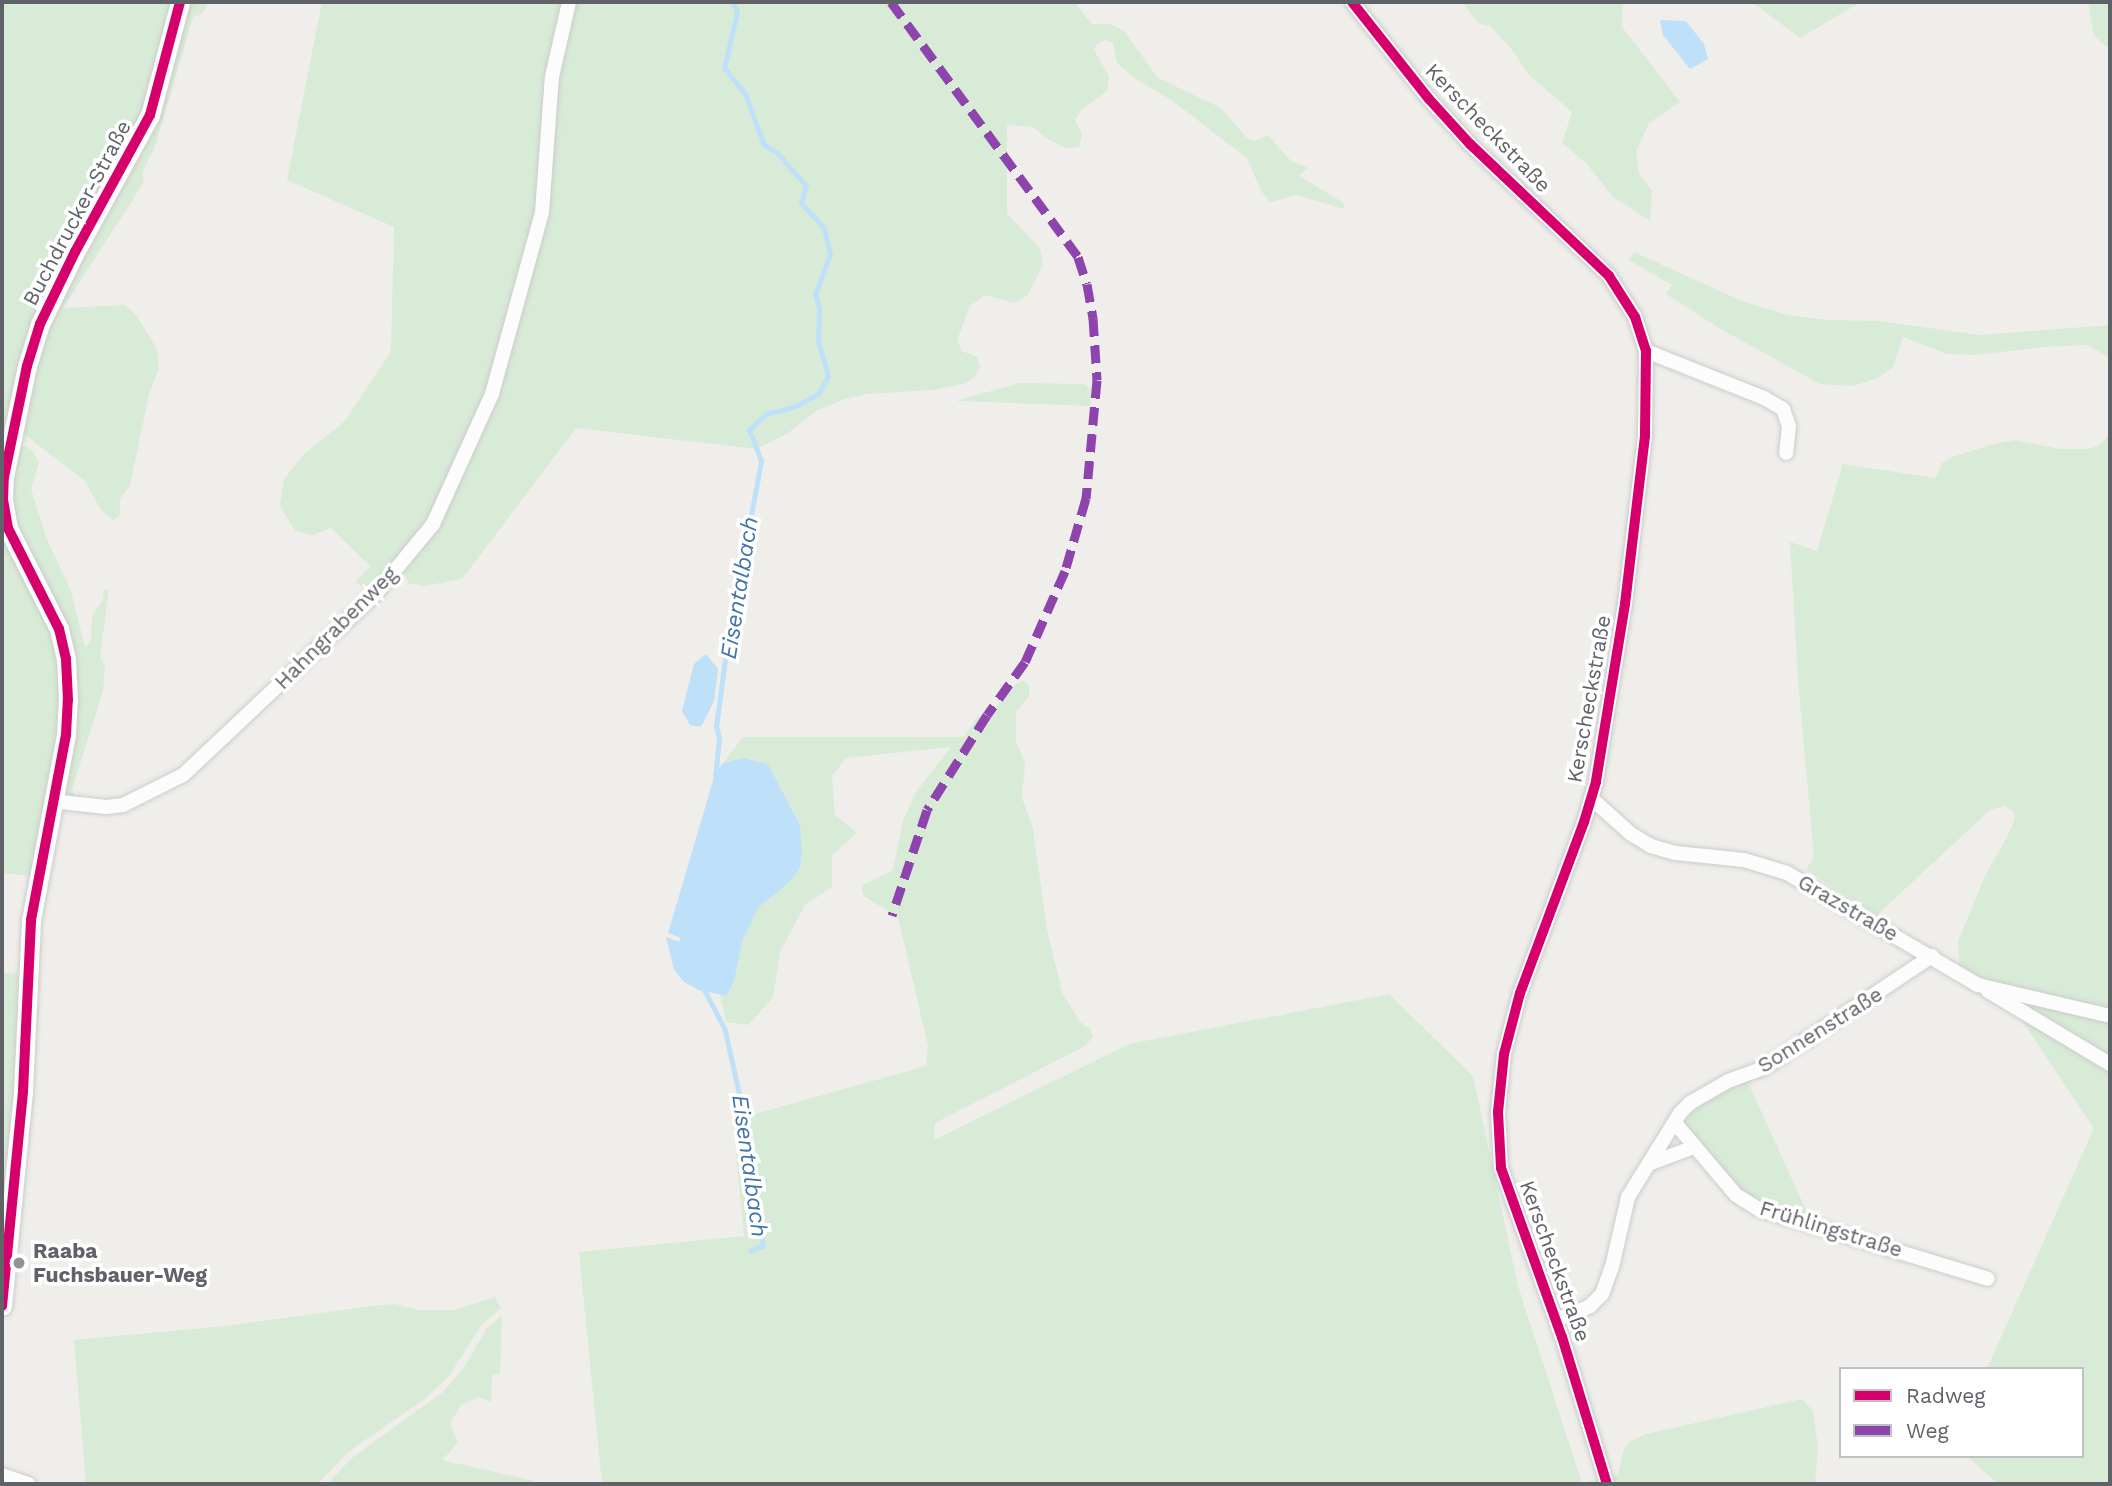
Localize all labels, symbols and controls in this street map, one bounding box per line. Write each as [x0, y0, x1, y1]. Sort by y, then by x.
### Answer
street label: Kerscheckstraße [1420, 58, 1556, 198]
street label: Buchdrucker-Straße [17, 116, 137, 310]
water label: Eisentalbach [715, 515, 765, 661]
street label: Hahngrabenweg [269, 561, 403, 695]
street label: Kerscheckstraße [1562, 613, 1616, 785]
street label: Grazstraße [1793, 869, 1903, 947]
street label: Sonnenstraße [1753, 982, 1887, 1078]
water label: Eisentalbach [725, 1093, 773, 1239]
street label: Kerscheckstraße [1514, 1177, 1596, 1345]
street label: Frühlingstraße [1757, 1195, 1905, 1263]
place label: Raaba Fuchsbauer-Weg [33, 1238, 207, 1288]
marker: Raaba Fuchsbauer-Weg [11, 1255, 27, 1271]
legend [1839, 1367, 2084, 1458]
text: Radweg [1906, 1383, 1986, 1408]
text: Weg [1906, 1418, 1949, 1443]

